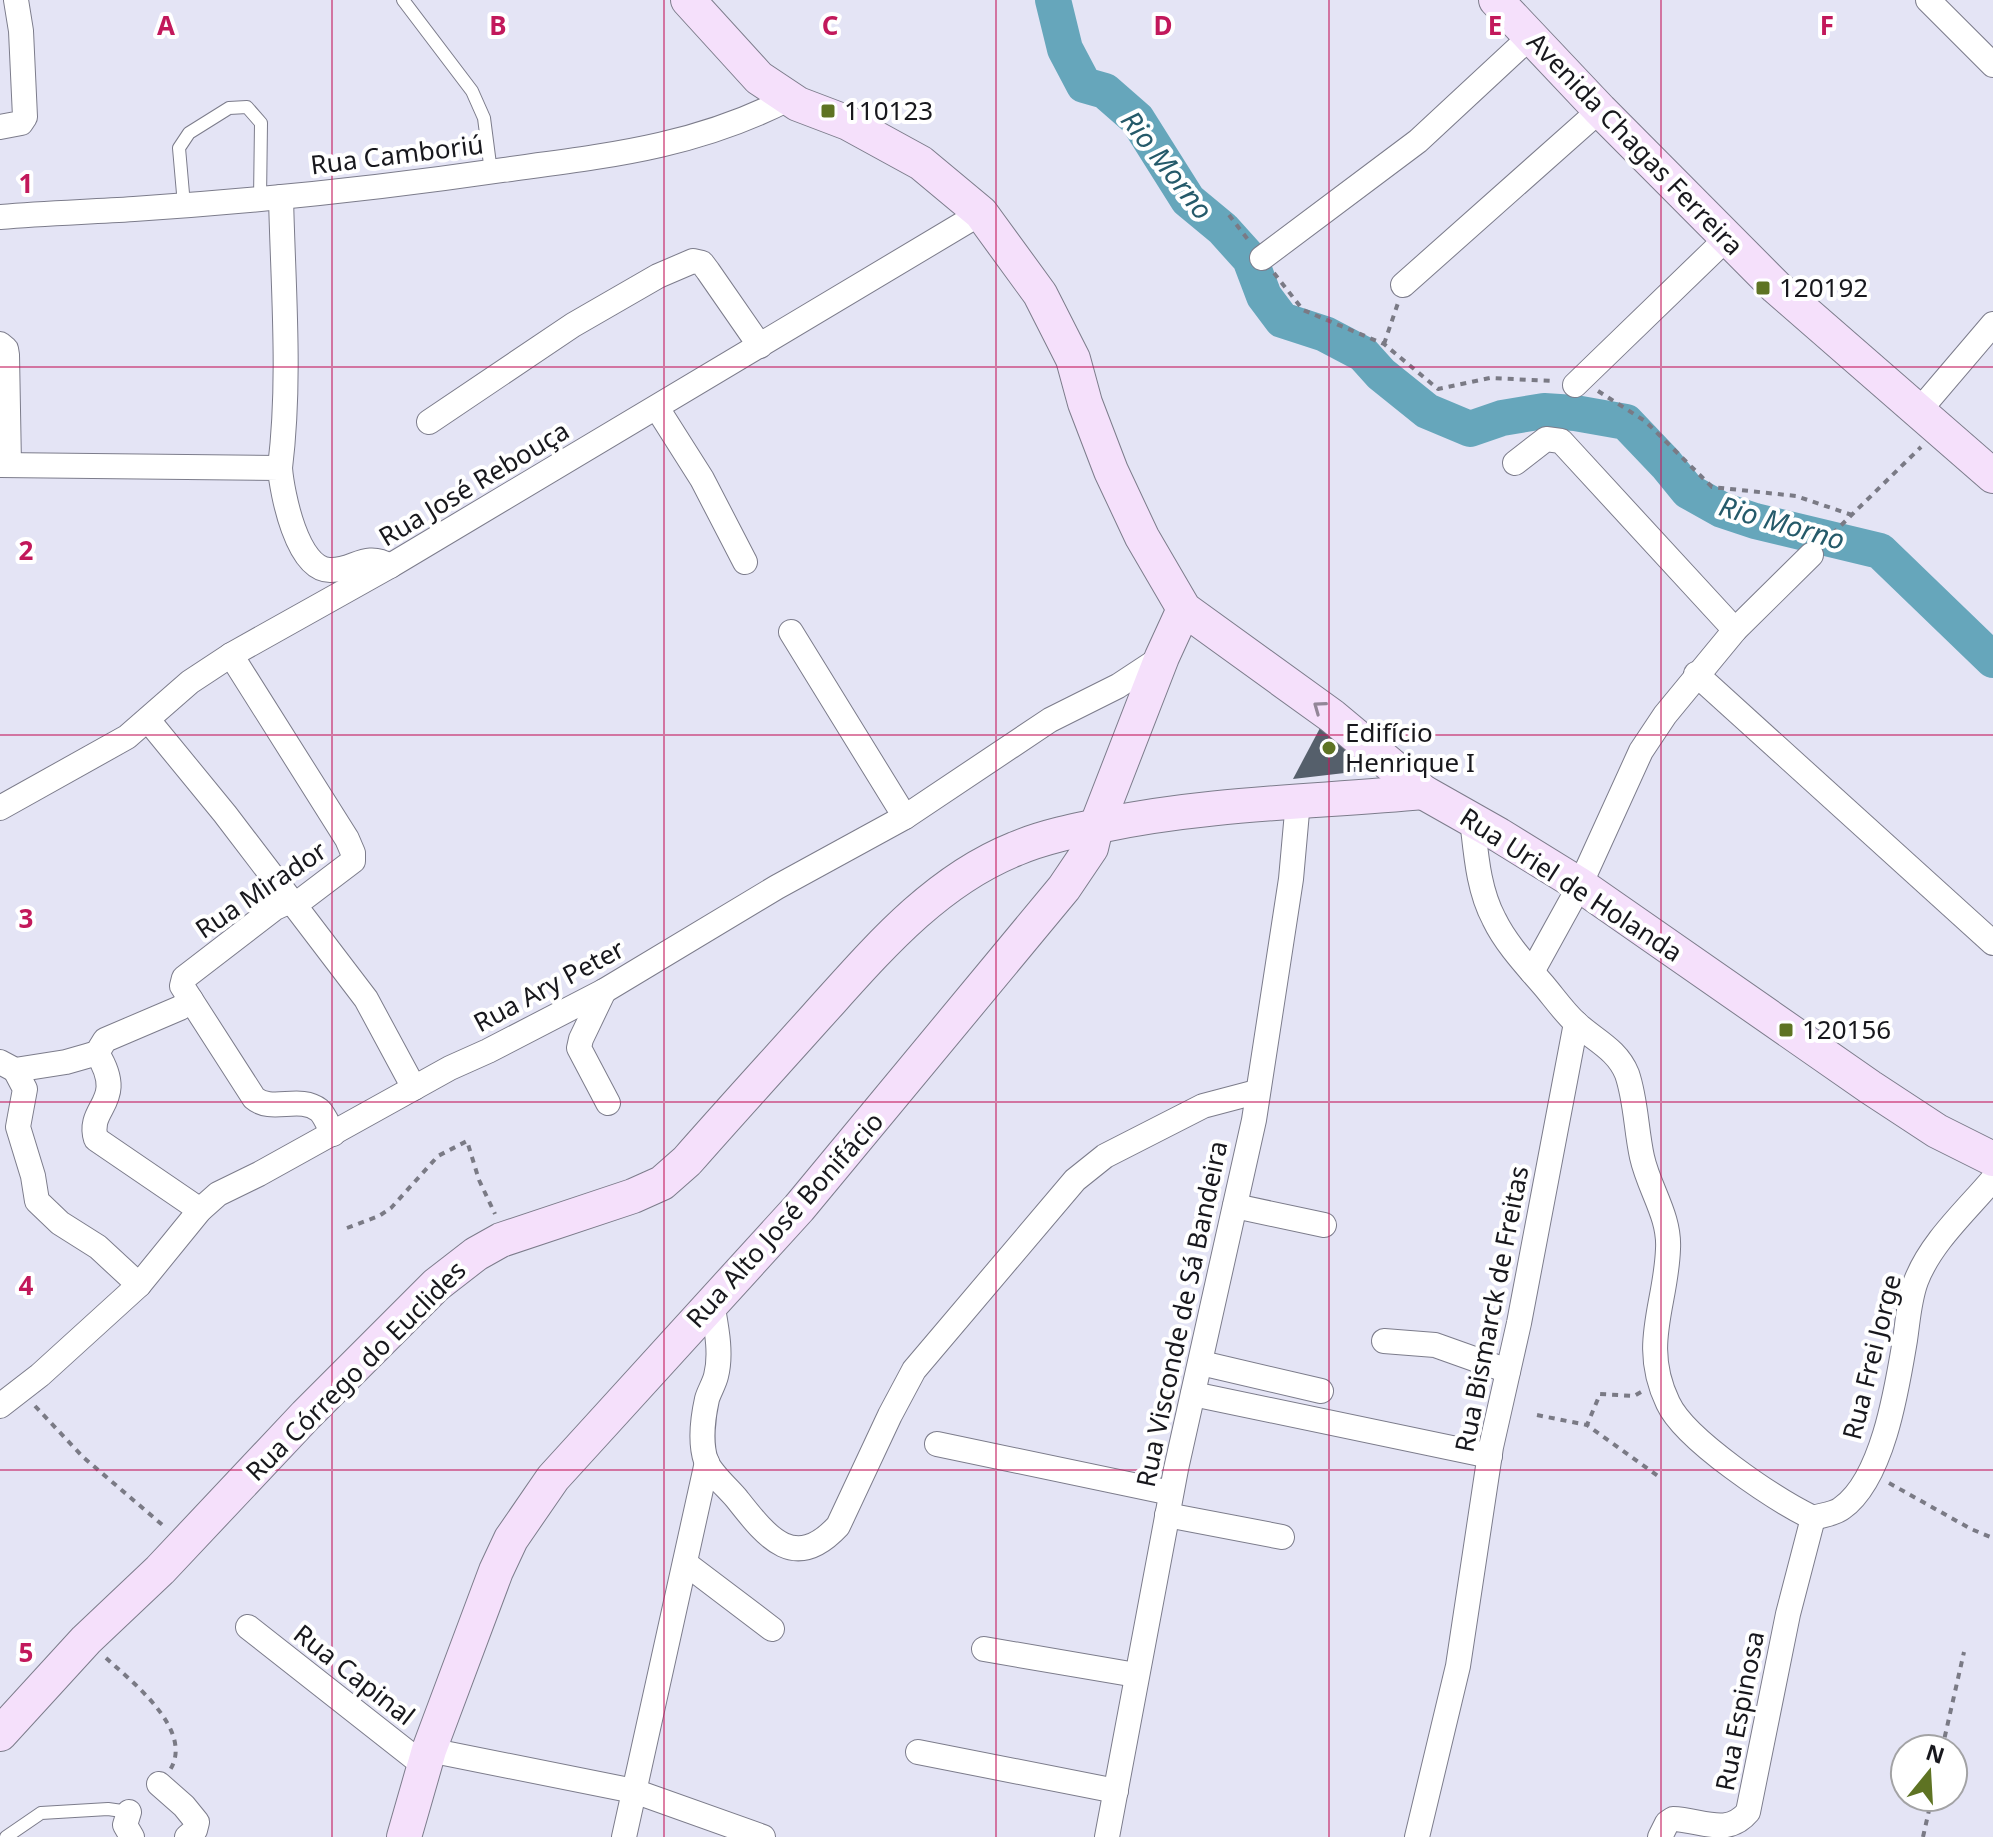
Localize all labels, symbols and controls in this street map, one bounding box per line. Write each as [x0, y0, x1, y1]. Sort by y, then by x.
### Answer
text: A [157, 7, 175, 43]
text: B [489, 7, 507, 43]
text: C [822, 7, 838, 43]
text: D [1153, 7, 1173, 43]
text: E [1488, 7, 1502, 43]
text: F [1820, 7, 1834, 43]
street label: Avenida Chagas Ferreira [1520, 24, 1752, 263]
place label: 110123 [844, 92, 933, 128]
marker: 110123 [819, 102, 837, 120]
water label: Rio Morno [1113, 102, 1222, 227]
street label: Rua Camboriú [308, 126, 486, 182]
text: 1 [19, 165, 33, 201]
place label: 120192 [1779, 269, 1868, 305]
marker: 120192 [1754, 279, 1772, 297]
street label: Rua José Rebouça [372, 412, 575, 554]
water label: Rio Morno [1715, 486, 1849, 558]
text: 2 [19, 532, 34, 568]
one-way arrow [1314, 703, 1328, 717]
place label: Edifício Henrique I [1345, 714, 1475, 780]
marker: Edifício Henrique I [1320, 739, 1338, 757]
street label: Rua Uriel de Holanda [1453, 799, 1690, 970]
street label: Rua Mirador [188, 832, 333, 946]
text: 3 [19, 900, 33, 936]
street label: Rua Ary Peter [467, 930, 631, 1040]
place label: 120156 [1802, 1011, 1891, 1047]
marker: 120156 [1777, 1021, 1795, 1039]
street label: Rua Alto José Bonifácio [677, 1103, 891, 1335]
street label: Rua Visconde de Sá Bandeira [1127, 1138, 1235, 1490]
street label: Rua Bismarck de Freitas [1446, 1163, 1536, 1455]
street label: Rua Córrego do Euclides [237, 1252, 473, 1488]
text: 4 [19, 1267, 34, 1303]
street label: Rua Frei Jorge [1833, 1270, 1909, 1443]
street label: Rua Capinal [287, 1615, 423, 1733]
street label: Rua Espinosa [1706, 1628, 1772, 1794]
text: 5 [19, 1634, 33, 1670]
north arrow [1889, 1733, 1969, 1813]
text: N [1922, 1736, 1949, 1770]

